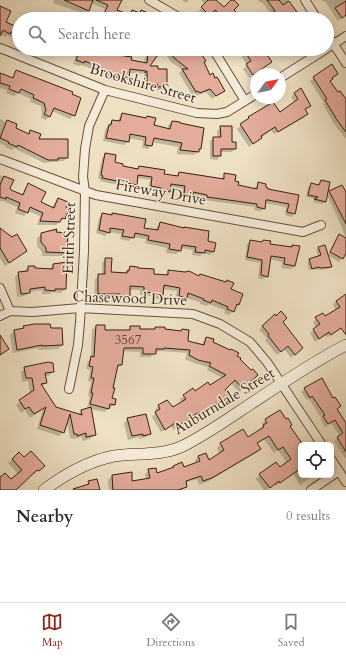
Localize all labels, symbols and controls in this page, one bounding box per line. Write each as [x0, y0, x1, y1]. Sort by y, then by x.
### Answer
search box [12, 12, 334, 56]
icon: search [26, 23, 48, 45]
text: Search here [58, 24, 131, 44]
street label: Brookshire Street [87, 58, 199, 108]
north arrow [250, 68, 286, 104]
street label: Fireway Drive [114, 174, 208, 210]
street label: Erith Street [58, 201, 80, 274]
street label: Chasewood Drive [72, 286, 188, 310]
house number: 3567 [115, 331, 142, 349]
street label: Auburndale Street [170, 363, 278, 439]
map controls [298, 442, 334, 478]
button: locate [298, 442, 334, 478]
text: Nearby [16, 505, 73, 528]
text: 0 results [286, 507, 330, 525]
tab: Map [41, 611, 63, 650]
tab: Directions [146, 611, 195, 650]
tab: Saved [278, 611, 305, 650]

